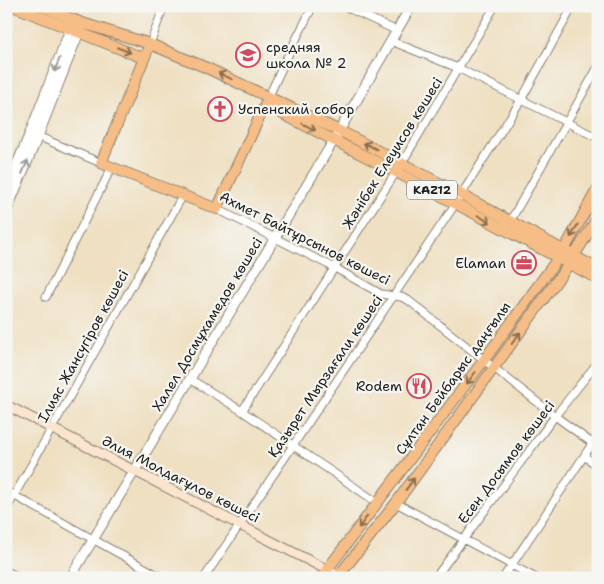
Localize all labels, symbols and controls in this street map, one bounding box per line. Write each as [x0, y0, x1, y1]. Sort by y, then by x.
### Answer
place label: cредняя школа № 2 [266, 38, 347, 72]
school or university icon: cредняя школа № 2 [235, 42, 261, 68]
one-way arrow [116, 45, 131, 55]
one-way arrow [52, 57, 61, 72]
one-way arrow [218, 71, 233, 80]
street label: Жәнібек Елеуисов көшесі [338, 74, 446, 232]
church icon: Успенский собор [207, 96, 233, 122]
place label: Успенский собор [238, 100, 354, 118]
one-way arrow [301, 122, 316, 132]
one-way arrow [363, 141, 378, 150]
one-way arrow [22, 160, 31, 175]
road number: KAZ12 [407, 180, 457, 200]
street label: Ахмет Байтұрсынов көшесі [217, 187, 393, 289]
one-way arrow [476, 214, 490, 224]
one-way arrow [569, 224, 579, 238]
street label: Халел Досмұхамедов көшесі [148, 234, 266, 414]
office icon: Elaman [511, 250, 537, 276]
place label: Elaman [455, 254, 506, 272]
street label: Ілияс Жансүгіров көшесі [33, 267, 133, 425]
street label: Қазырет Мырзағали көшесі [264, 291, 386, 461]
street label: Сұлтан Бейбарыс даңғылы [391, 298, 515, 458]
one-way arrow [511, 331, 521, 345]
one-way arrow [466, 371, 476, 385]
restaurant icon: Rodem [406, 373, 432, 399]
place label: Rodem [356, 377, 402, 395]
street label: Есен Досымов көшесі [454, 397, 558, 527]
street label: Әлия Молдағұлов көшесі [99, 431, 263, 527]
one-way arrow [405, 477, 415, 491]
one-way arrow [358, 515, 368, 529]

